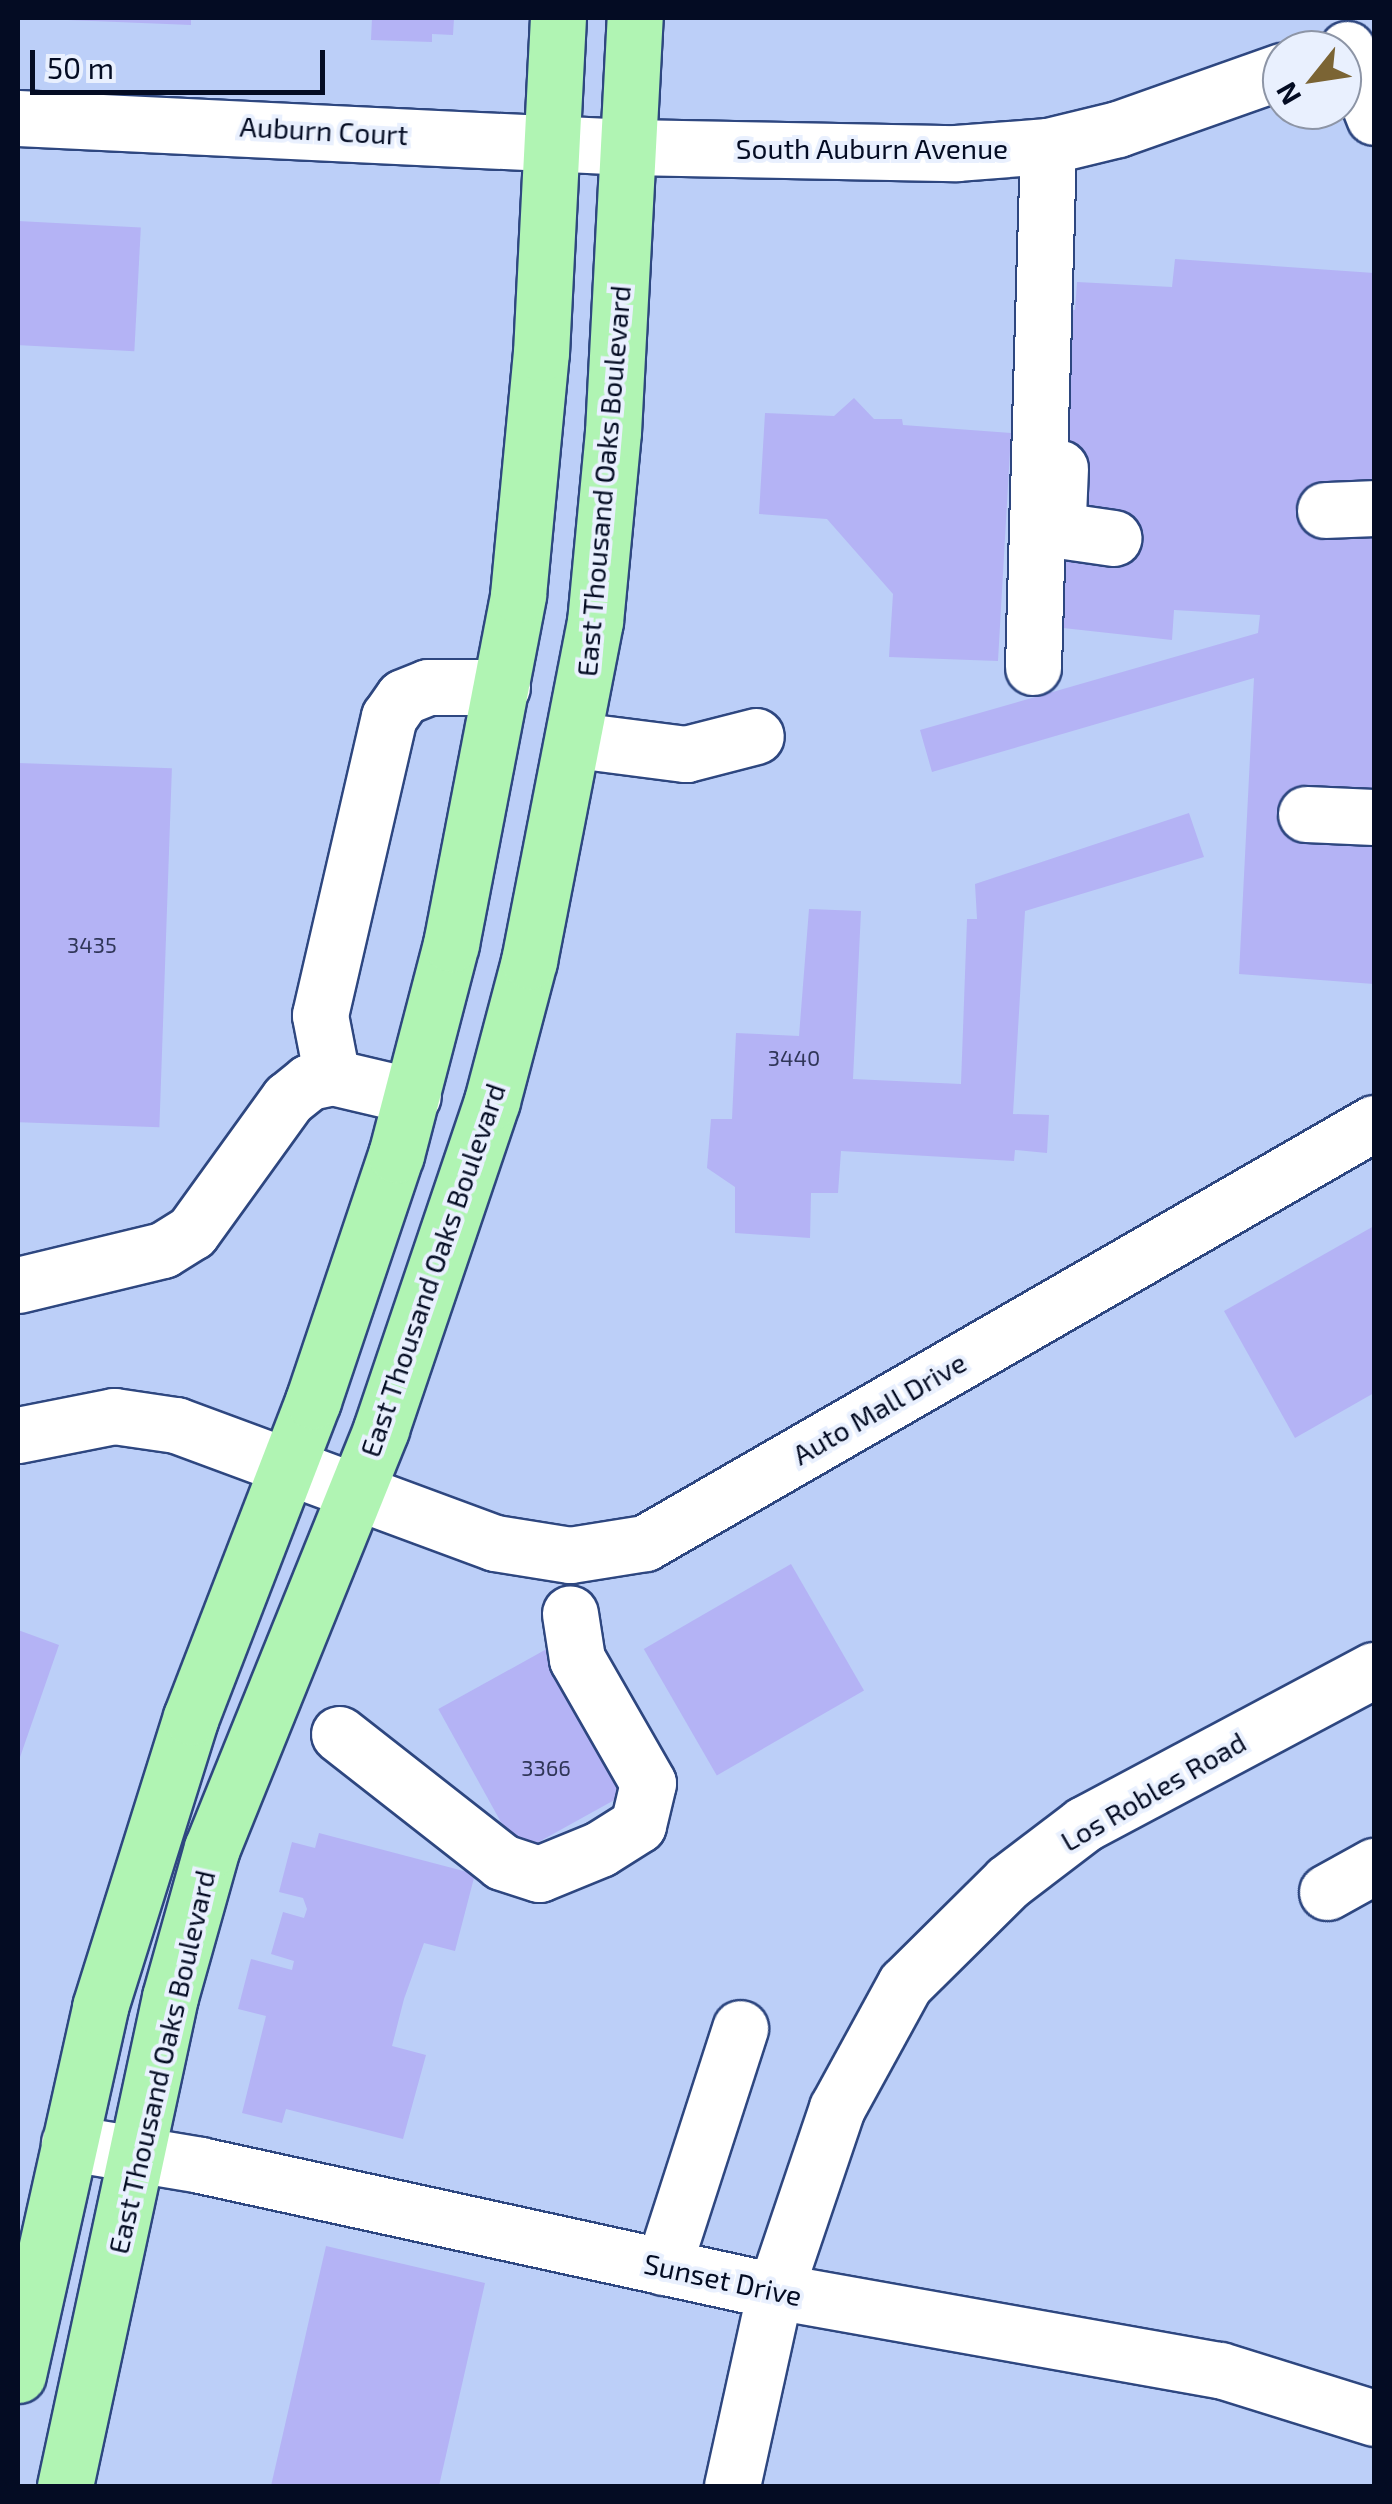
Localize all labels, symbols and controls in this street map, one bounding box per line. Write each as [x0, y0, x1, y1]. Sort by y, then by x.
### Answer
scale bar [35, 30, 330, 92]
north arrow [1262, 30, 1362, 130]
text: 50 m [47, 49, 114, 85]
text: N [1268, 77, 1308, 111]
street label: Auburn Court [239, 109, 409, 151]
street label: South Auburn Avenue [735, 131, 1009, 165]
street label: East Thousand Oaks Boulevard [569, 284, 637, 678]
house number: 3435 [67, 932, 117, 958]
house number: 3440 [768, 1045, 820, 1071]
street label: East Thousand Oaks Boulevard [352, 1079, 512, 1461]
street label: Auto Mall Drive [786, 1345, 972, 1471]
street label: Los Robles Road [1055, 1724, 1251, 1858]
house number: 3366 [521, 1755, 571, 1781]
street label: East Thousand Oaks Boulevard [100, 1867, 222, 2257]
street label: Sunset Drive [641, 2246, 805, 2312]

